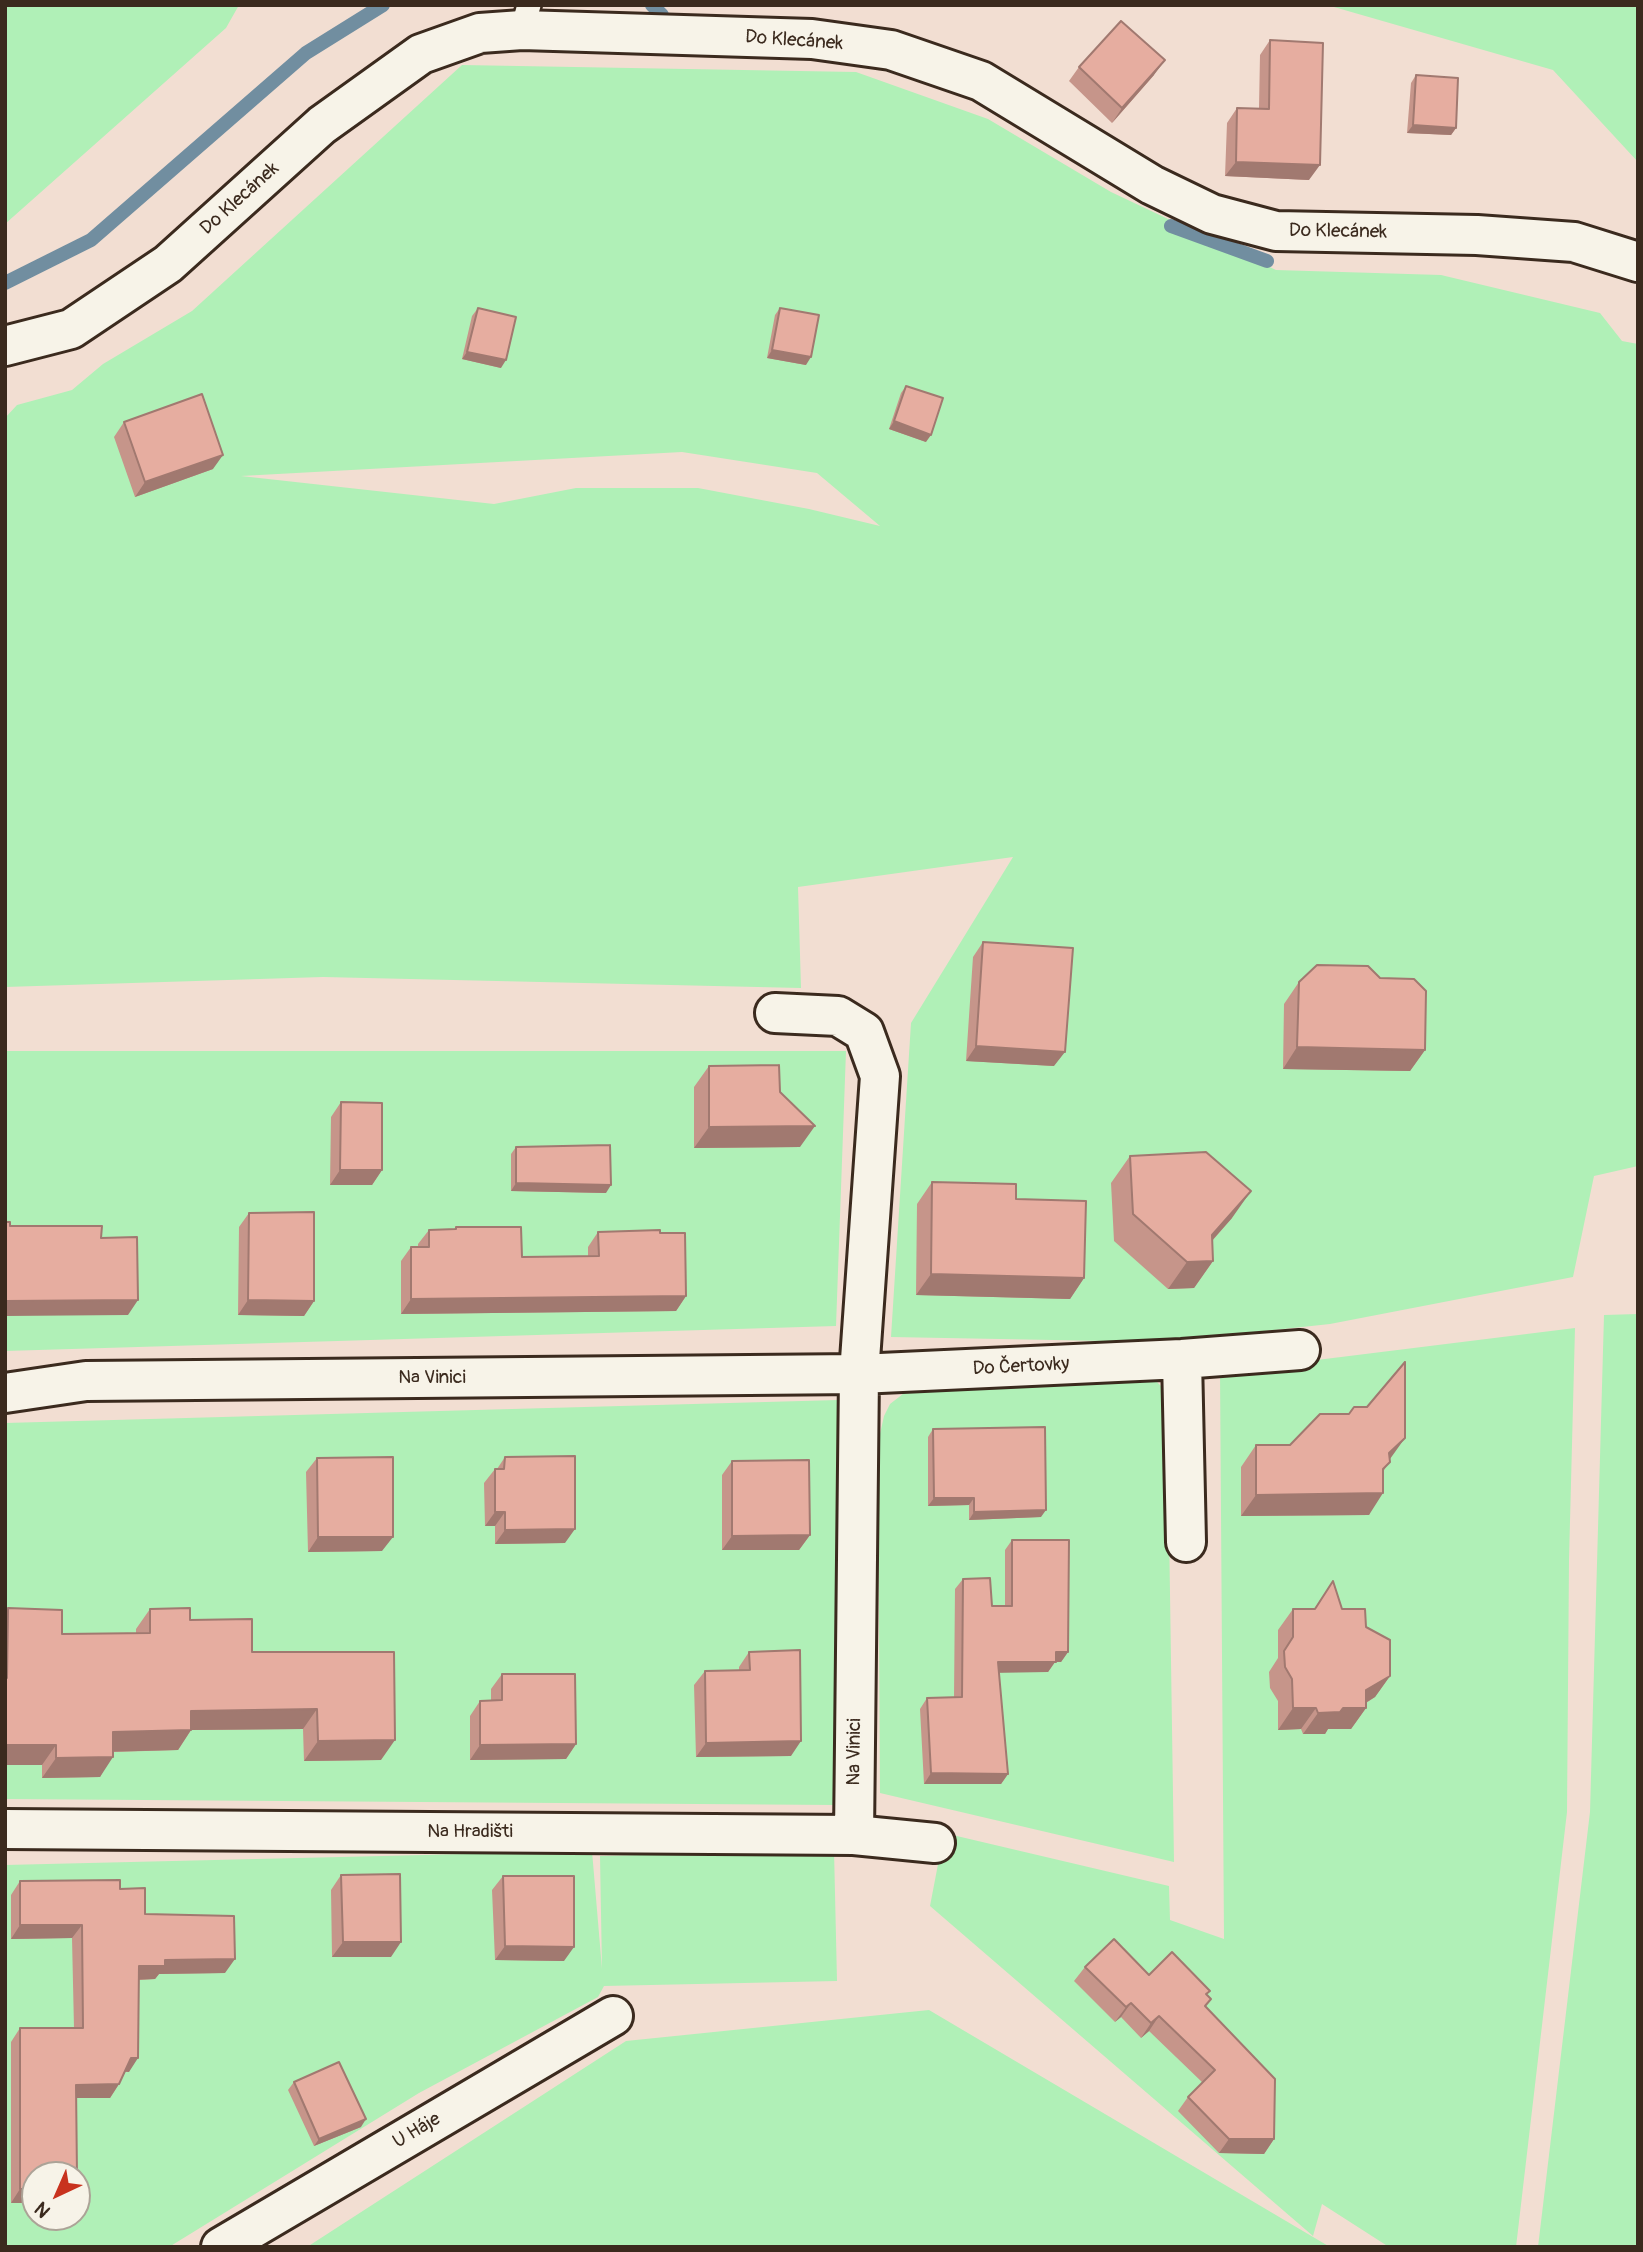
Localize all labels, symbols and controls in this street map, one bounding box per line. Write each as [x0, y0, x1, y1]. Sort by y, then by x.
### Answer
street label: Do Klecánek [744, 26, 844, 56]
street label: Do Klecánek [196, 158, 284, 240]
street label: Do Klecánek [1289, 220, 1387, 244]
street label: Do Čertovky [972, 1353, 1070, 1381]
street label: Na Vinici [398, 1367, 466, 1389]
street label: Na Vinici [843, 1718, 867, 1786]
street label: Na Hradišti [427, 1821, 513, 1843]
street label: U Háje [389, 2108, 445, 2154]
north arrow [21, 2161, 91, 2231]
text: N [30, 2197, 56, 2223]

